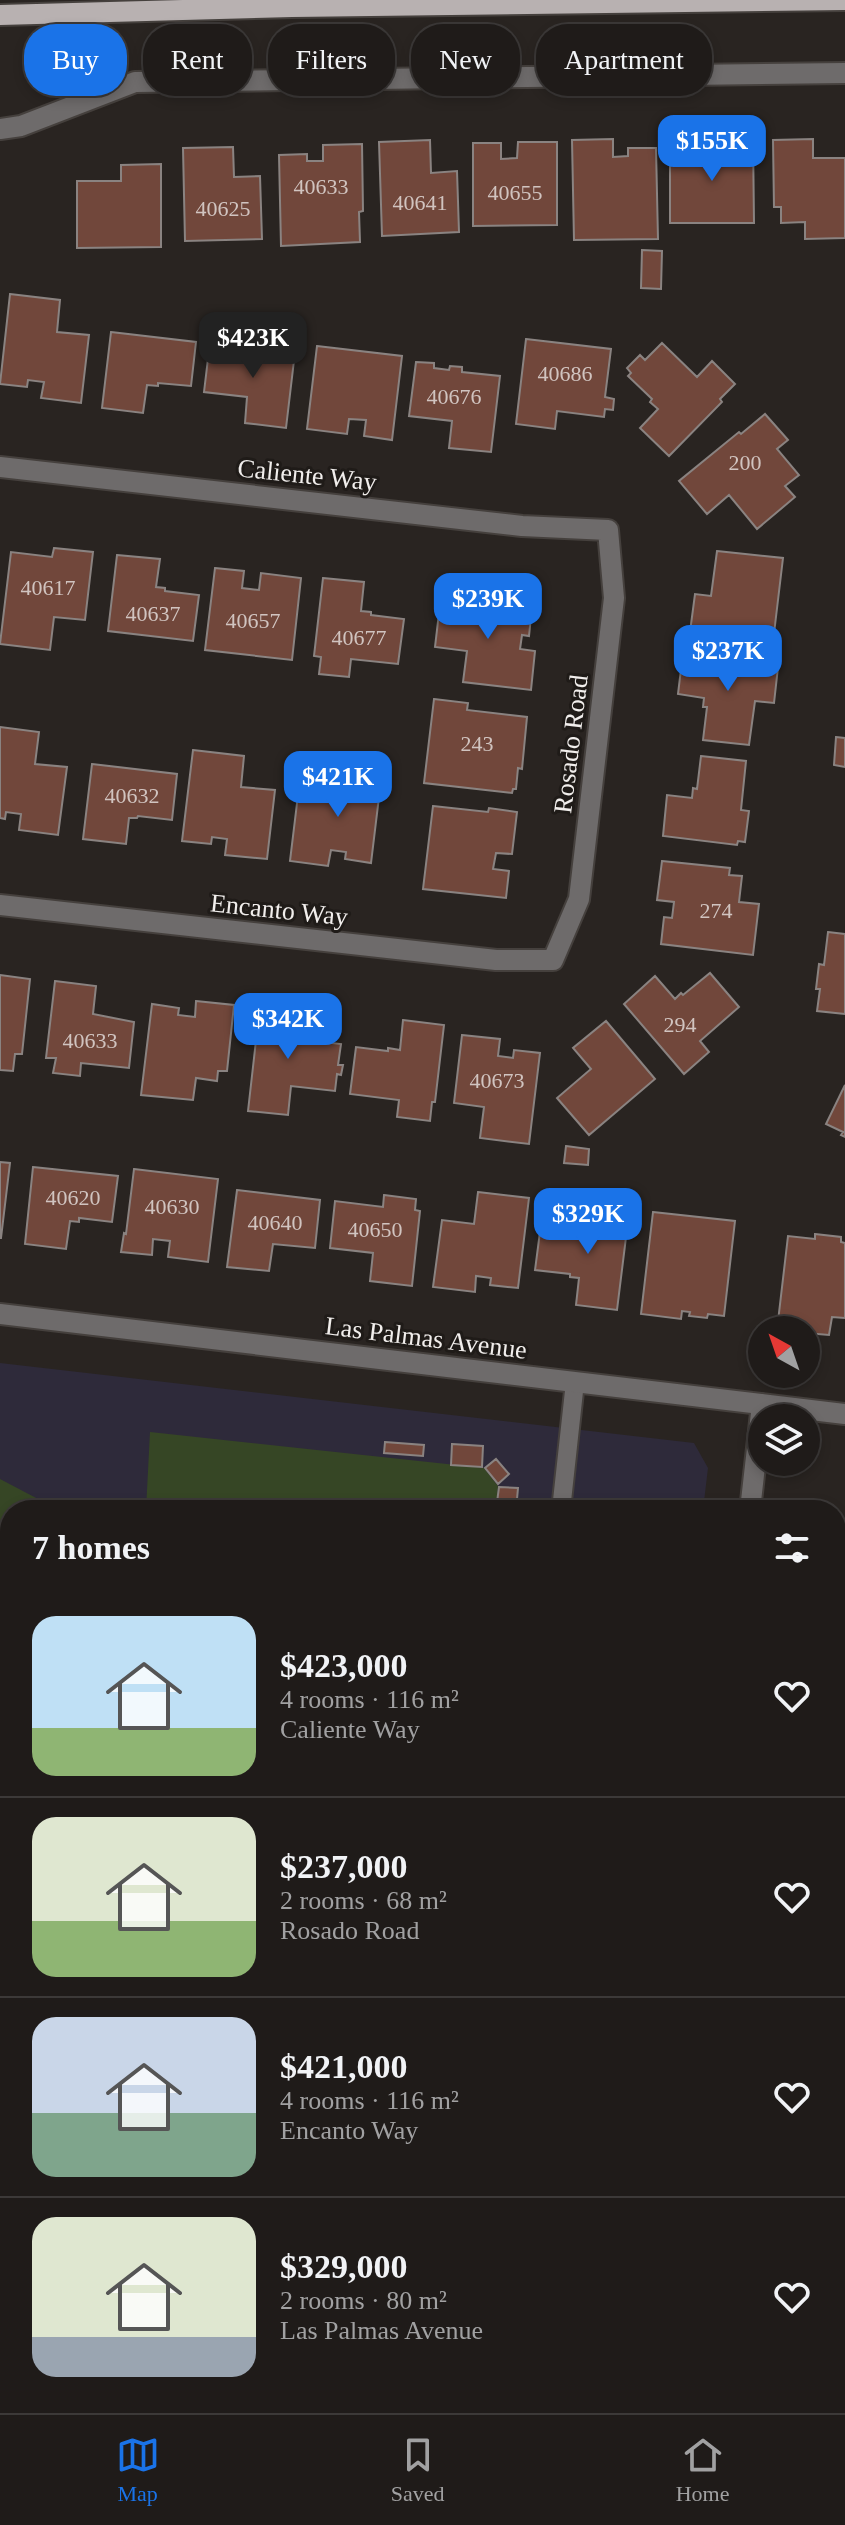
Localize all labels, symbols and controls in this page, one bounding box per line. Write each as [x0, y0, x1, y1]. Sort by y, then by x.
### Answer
chip: Buy [24, 24, 127, 96]
chip: Rent [143, 24, 252, 96]
chip: Filters [268, 24, 395, 96]
chip: New [411, 24, 520, 96]
chip: Apartment [536, 24, 712, 96]
pin: $155K [656, 115, 768, 183]
text: $155K [676, 126, 748, 155]
house number: 40633 [294, 174, 349, 199]
house number: 40655 [488, 180, 543, 205]
house number: 40641 [393, 190, 448, 215]
house number: 40625 [196, 196, 251, 221]
pin: $423K [197, 312, 309, 380]
text: $423K [217, 323, 289, 352]
house number: 40686 [538, 361, 593, 386]
house number: 40676 [427, 384, 482, 409]
house number: 200 [729, 450, 762, 475]
street label: Caliente Way [236, 453, 378, 497]
pin: $239K [432, 573, 544, 641]
house number: 40617 [21, 575, 76, 600]
text: $239K [452, 584, 524, 613]
house number: 40637 [126, 601, 181, 626]
house number: 40657 [226, 608, 281, 633]
house number: 40677 [332, 625, 387, 650]
pin: $237K [672, 625, 784, 693]
text: $237K [692, 636, 764, 665]
street label: Rosado Road [548, 673, 594, 815]
house number: 243 [461, 731, 494, 756]
pin: $421K [282, 751, 394, 819]
text: $421K [302, 762, 374, 791]
house number: 40632 [105, 783, 160, 808]
street label: Encanto Way [209, 888, 349, 932]
house number: 274 [700, 898, 733, 923]
pin: $342K [232, 993, 344, 1061]
text: $342K [252, 1004, 324, 1033]
house number: 294 [664, 1012, 697, 1037]
house number: 40633 [63, 1028, 118, 1053]
house number: 40673 [470, 1068, 525, 1093]
house number: 40620 [46, 1185, 101, 1210]
pin: $329K [532, 1188, 644, 1256]
house number: 40630 [145, 1194, 200, 1219]
text: $329K [552, 1199, 624, 1228]
house number: 40640 [248, 1210, 303, 1235]
house number: 40650 [348, 1217, 403, 1242]
street label: Las Palmas Avenue [323, 1311, 529, 1365]
north arrow [748, 1316, 820, 1388]
map controls [748, 1316, 820, 1476]
button: layers [748, 1404, 820, 1476]
icon: filters [770, 1526, 814, 1570]
text: 7 homes [32, 1529, 150, 1566]
text: $423,000 [280, 1647, 408, 1684]
icon: home [96, 1648, 192, 1744]
icon: heart [770, 1674, 814, 1718]
text: 4 rooms · 116 m² [280, 1685, 459, 1714]
text: Caliente Way [280, 1715, 420, 1744]
text: $237,000 [280, 1848, 408, 1885]
icon: home [96, 1849, 192, 1945]
icon: heart [770, 1875, 814, 1919]
text: 2 rooms · 68 m² [280, 1886, 447, 1915]
text: Rosado Road [280, 1916, 419, 1945]
text: $421,000 [280, 2048, 408, 2085]
icon: home [96, 2049, 192, 2145]
icon: heart [770, 2075, 814, 2119]
text: 4 rooms · 116 m² [280, 2086, 459, 2115]
text: Encanto Way [280, 2116, 418, 2145]
text: $329,000 [280, 2248, 408, 2285]
icon: home [96, 2249, 192, 2345]
icon: heart [770, 2275, 814, 2319]
text: 2 rooms · 80 m² [280, 2286, 447, 2315]
text: Las Palmas Avenue [280, 2316, 483, 2345]
tab: Map [116, 2433, 160, 2507]
tab: Saved [391, 2433, 445, 2507]
tab: Home [676, 2433, 729, 2507]

